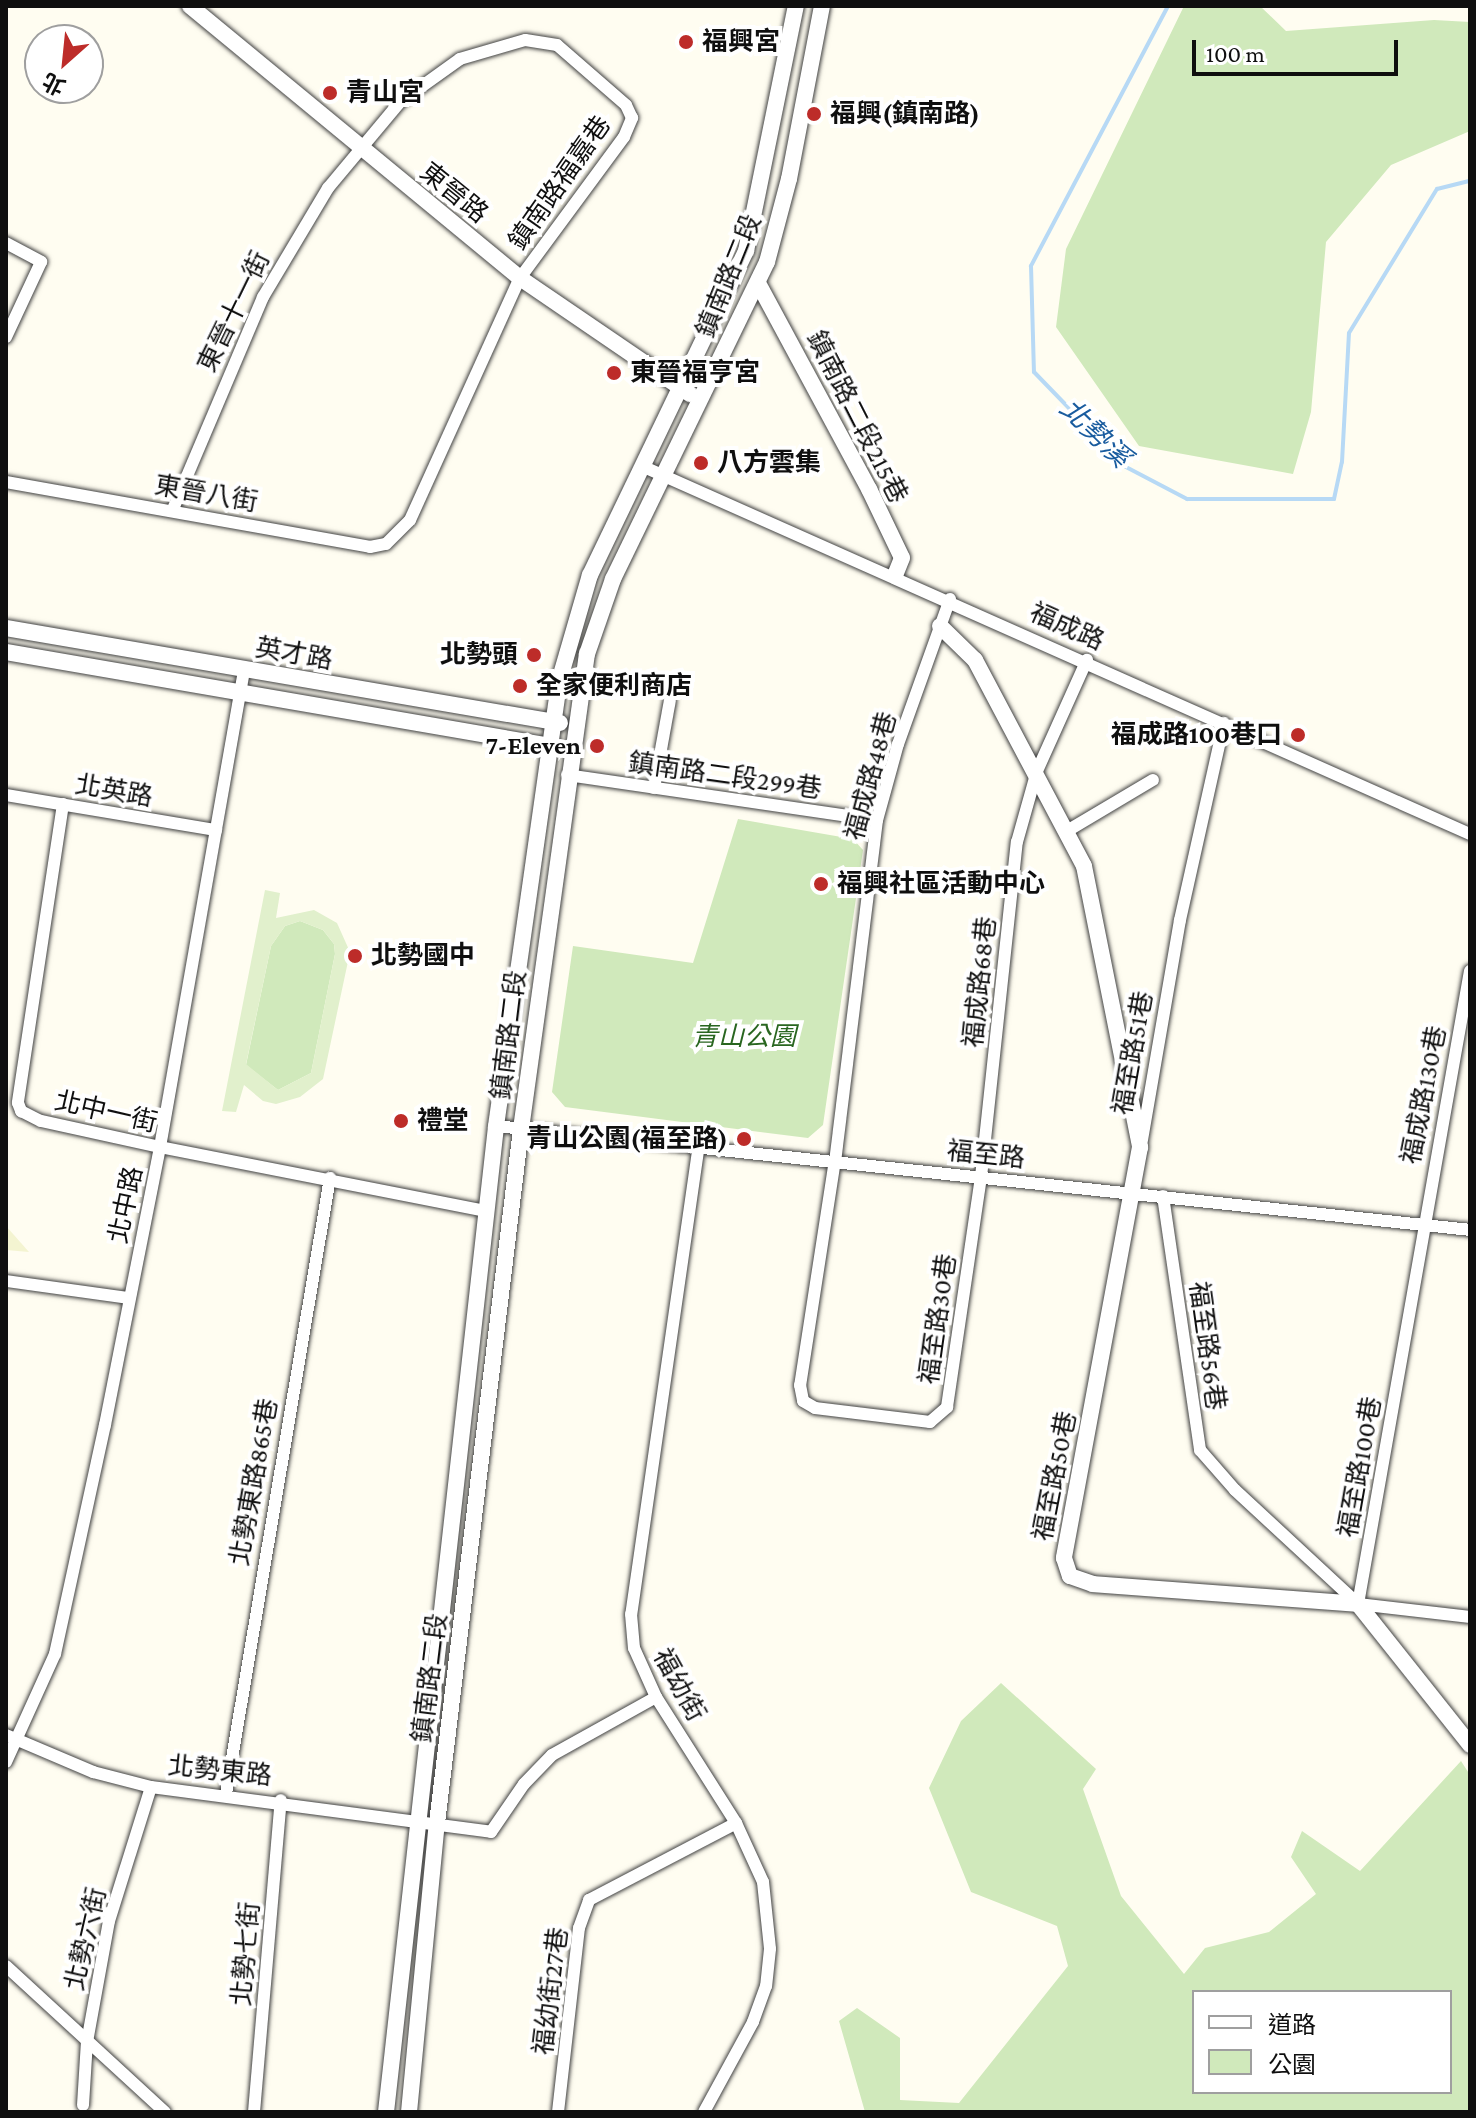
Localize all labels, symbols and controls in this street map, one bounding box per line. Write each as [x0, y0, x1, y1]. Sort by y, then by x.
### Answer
north arrow [24, 24, 104, 104]
scale bar [1196, 24, 1402, 74]
place label: 福興宮 [702, 26, 780, 58]
marker: 福興宮 [677, 33, 695, 51]
text: 100 m [1206, 40, 1265, 67]
text: 北 [38, 68, 69, 100]
place label: 青山宮 [346, 77, 424, 109]
marker: 青山宮 [321, 84, 339, 102]
place label: 福興(鎮南路) [830, 98, 980, 130]
marker: 福興(鎮南路) [805, 105, 823, 123]
street label: 鎮南路福嘉巷 [502, 110, 618, 256]
street label: 東晉路 [414, 156, 494, 230]
street label: 鎮南路二段 [690, 210, 768, 342]
street label: 東晉十一街 [191, 247, 277, 377]
street label: 鎮南路二段215巷 [800, 326, 914, 508]
place label: 東晉福亨宮 [630, 357, 760, 389]
marker: 東晉福亨宮 [605, 364, 623, 382]
water label: 北勢溪 [1053, 392, 1137, 474]
place label: 八方雲集 [717, 447, 821, 479]
marker: 八方雲集 [692, 454, 710, 472]
street label: 東晉八街 [152, 470, 260, 518]
street label: 福成路 [1025, 597, 1109, 657]
street label: 英才路 [253, 632, 335, 676]
place label: 北勢頭 [440, 639, 518, 671]
marker: 北勢頭 [525, 646, 543, 664]
place label: 全家便利商店 [536, 670, 692, 702]
marker: 全家便利商店 [511, 677, 529, 695]
street label: 福成路48巷 [839, 709, 903, 843]
place label: 福成路100巷口 [1111, 719, 1282, 751]
marker: 福成路100巷口 [1289, 726, 1307, 744]
place label: 7-Eleven [485, 730, 581, 762]
marker: 7-Eleven [588, 737, 606, 755]
street label: 鎮南路二段299巷 [626, 747, 824, 805]
street label: 北英路 [73, 769, 155, 813]
place label: 福興社區活動中心 [837, 868, 1045, 900]
marker: 福興社區活動中心 [812, 875, 830, 893]
street label: 福成路68巷 [958, 915, 1002, 1049]
place label: 北勢國中 [371, 940, 475, 972]
marker: 北勢國中 [346, 947, 364, 965]
street label: 鎮南路二段 [486, 969, 532, 1101]
street label: 福至路51巷 [1107, 989, 1159, 1117]
park label: 青山公園 [692, 1021, 796, 1053]
street label: 福成路130巷 [1395, 1023, 1453, 1167]
street label: 北中一街 [52, 1085, 160, 1139]
place label: 禮堂 [417, 1105, 469, 1137]
marker: 禮堂 [392, 1112, 410, 1130]
place label: 青山公園(福至路) [526, 1123, 728, 1155]
marker: 青山公園(福至路) [735, 1130, 753, 1148]
street label: 福至路 [946, 1135, 1026, 1175]
street label: 北中路 [103, 1164, 149, 1246]
street label: 福至路30巷 [913, 1252, 963, 1386]
street label: 福至路56巷 [1183, 1280, 1231, 1412]
street label: 福至路100巷 [1332, 1394, 1388, 1540]
street label: 北勢東路865巷 [224, 1396, 284, 1568]
street label: 福至路50巷 [1027, 1409, 1083, 1543]
street label: 鎮南路二段 [407, 1612, 453, 1744]
street label: 福幼街 [646, 1643, 712, 1727]
street label: 北勢東路 [167, 1750, 273, 1792]
street label: 北勢六街 [59, 1885, 113, 1993]
street label: 北勢七街 [226, 1901, 266, 2007]
street label: 福幼街27巷 [528, 1926, 574, 2056]
legend [1192, 1990, 1452, 2094]
text: 道路 [1268, 2011, 1316, 2038]
text: 公園 [1268, 2051, 1316, 2078]

